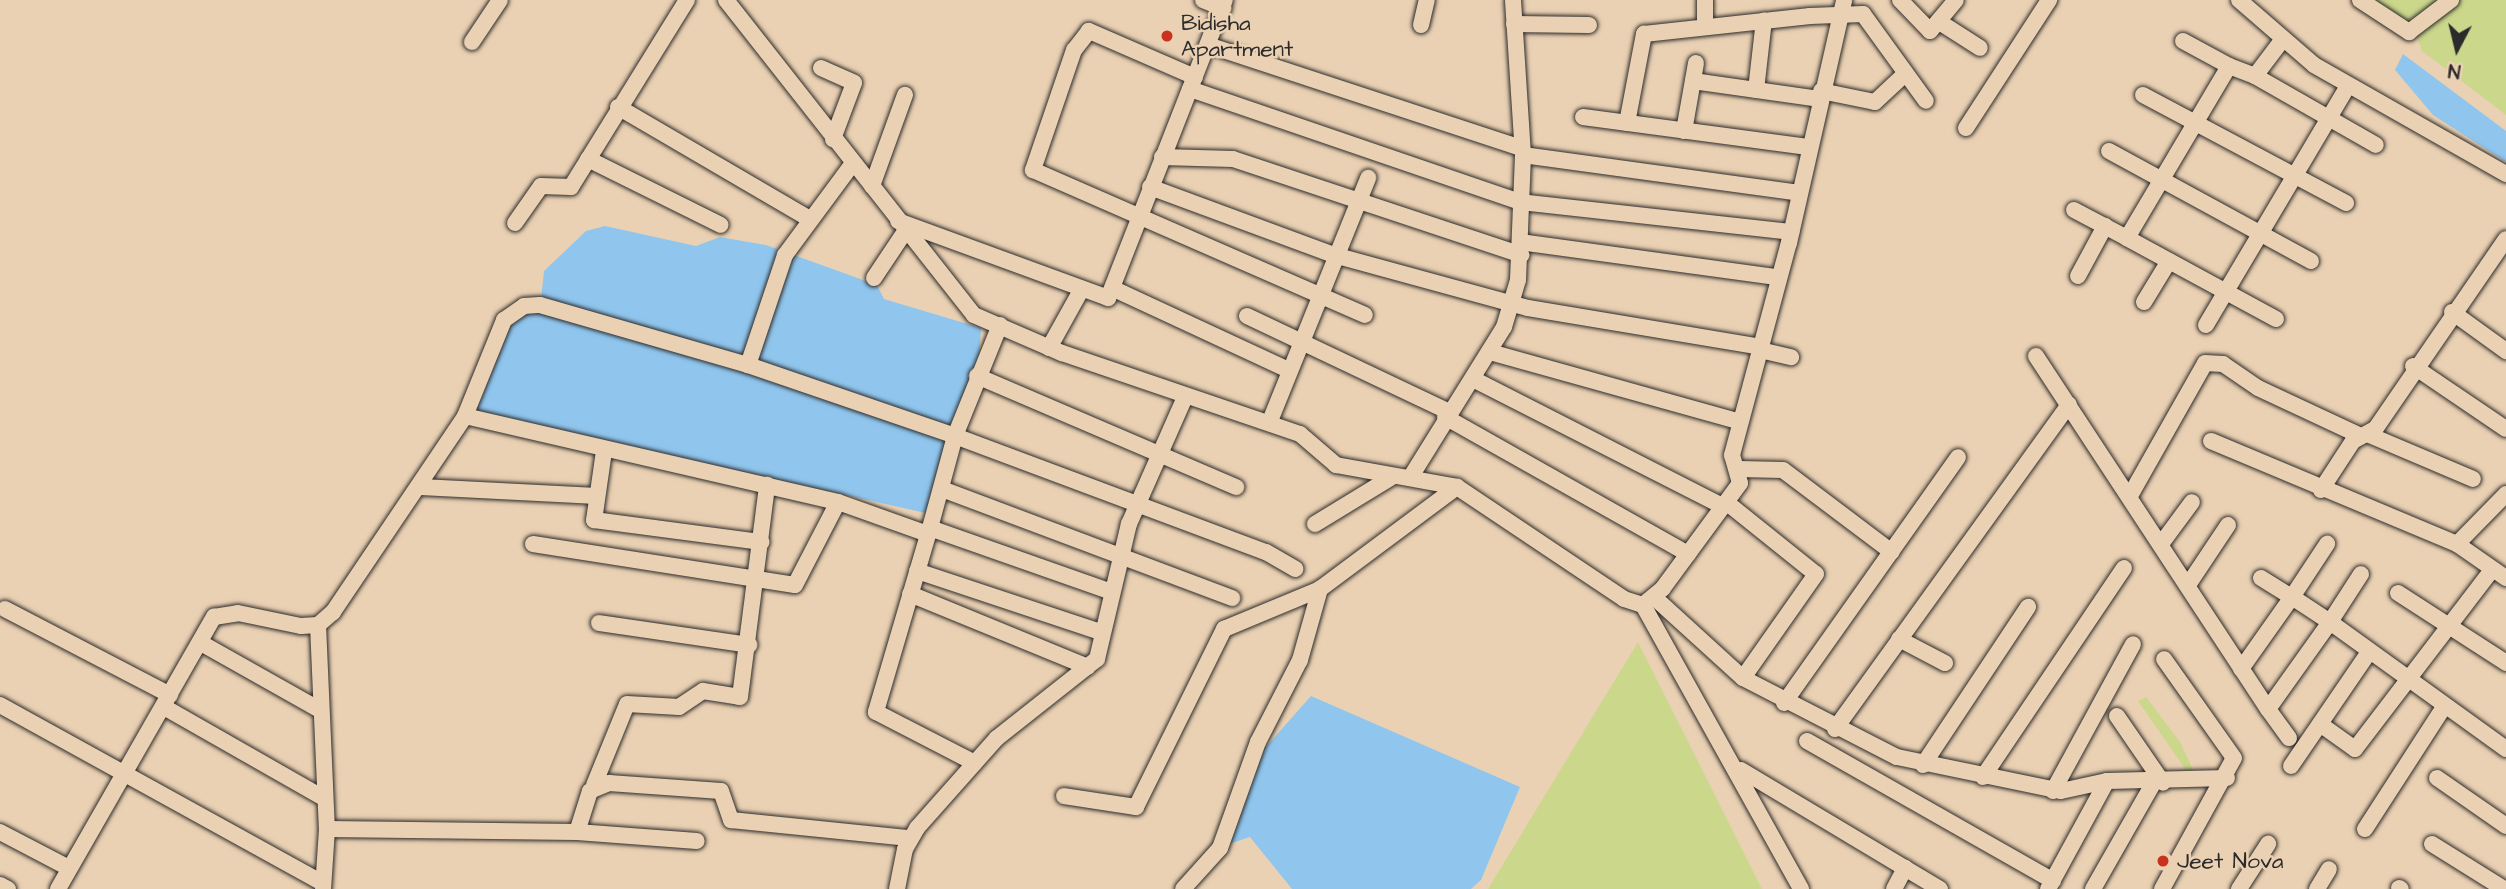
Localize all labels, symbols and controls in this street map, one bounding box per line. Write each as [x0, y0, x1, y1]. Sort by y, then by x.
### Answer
place label: Bidisha Apartment [1181, 9, 1293, 63]
north arrow [2422, 14, 2492, 84]
marker: Bidisha Apartment [1159, 28, 1175, 44]
text: N [2447, 56, 2462, 84]
place label: Jeet Nova [2177, 847, 2284, 875]
marker: Jeet Nova [2155, 853, 2171, 869]

